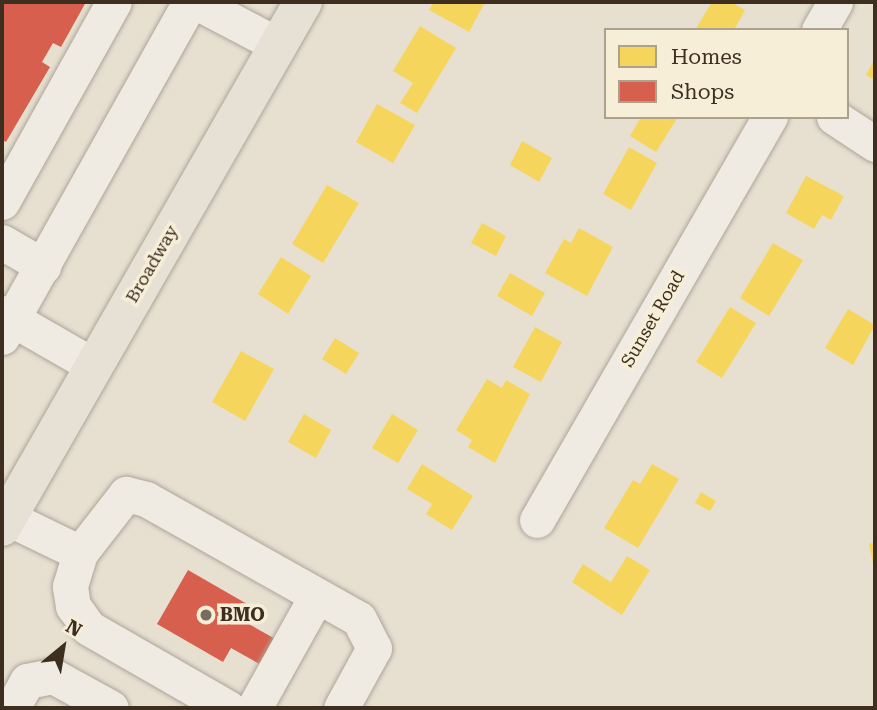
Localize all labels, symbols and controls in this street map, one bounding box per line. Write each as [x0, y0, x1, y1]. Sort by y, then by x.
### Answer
legend [604, 28, 849, 119]
text: Homes [671, 45, 742, 69]
text: Shops [671, 80, 734, 104]
street label: Broadway [121, 221, 183, 307]
street label: Sunset Road [617, 267, 689, 371]
place label: BMO [220, 604, 265, 626]
marker: BMO [198, 607, 214, 623]
north arrow [28, 612, 98, 682]
text: N [62, 615, 86, 642]

